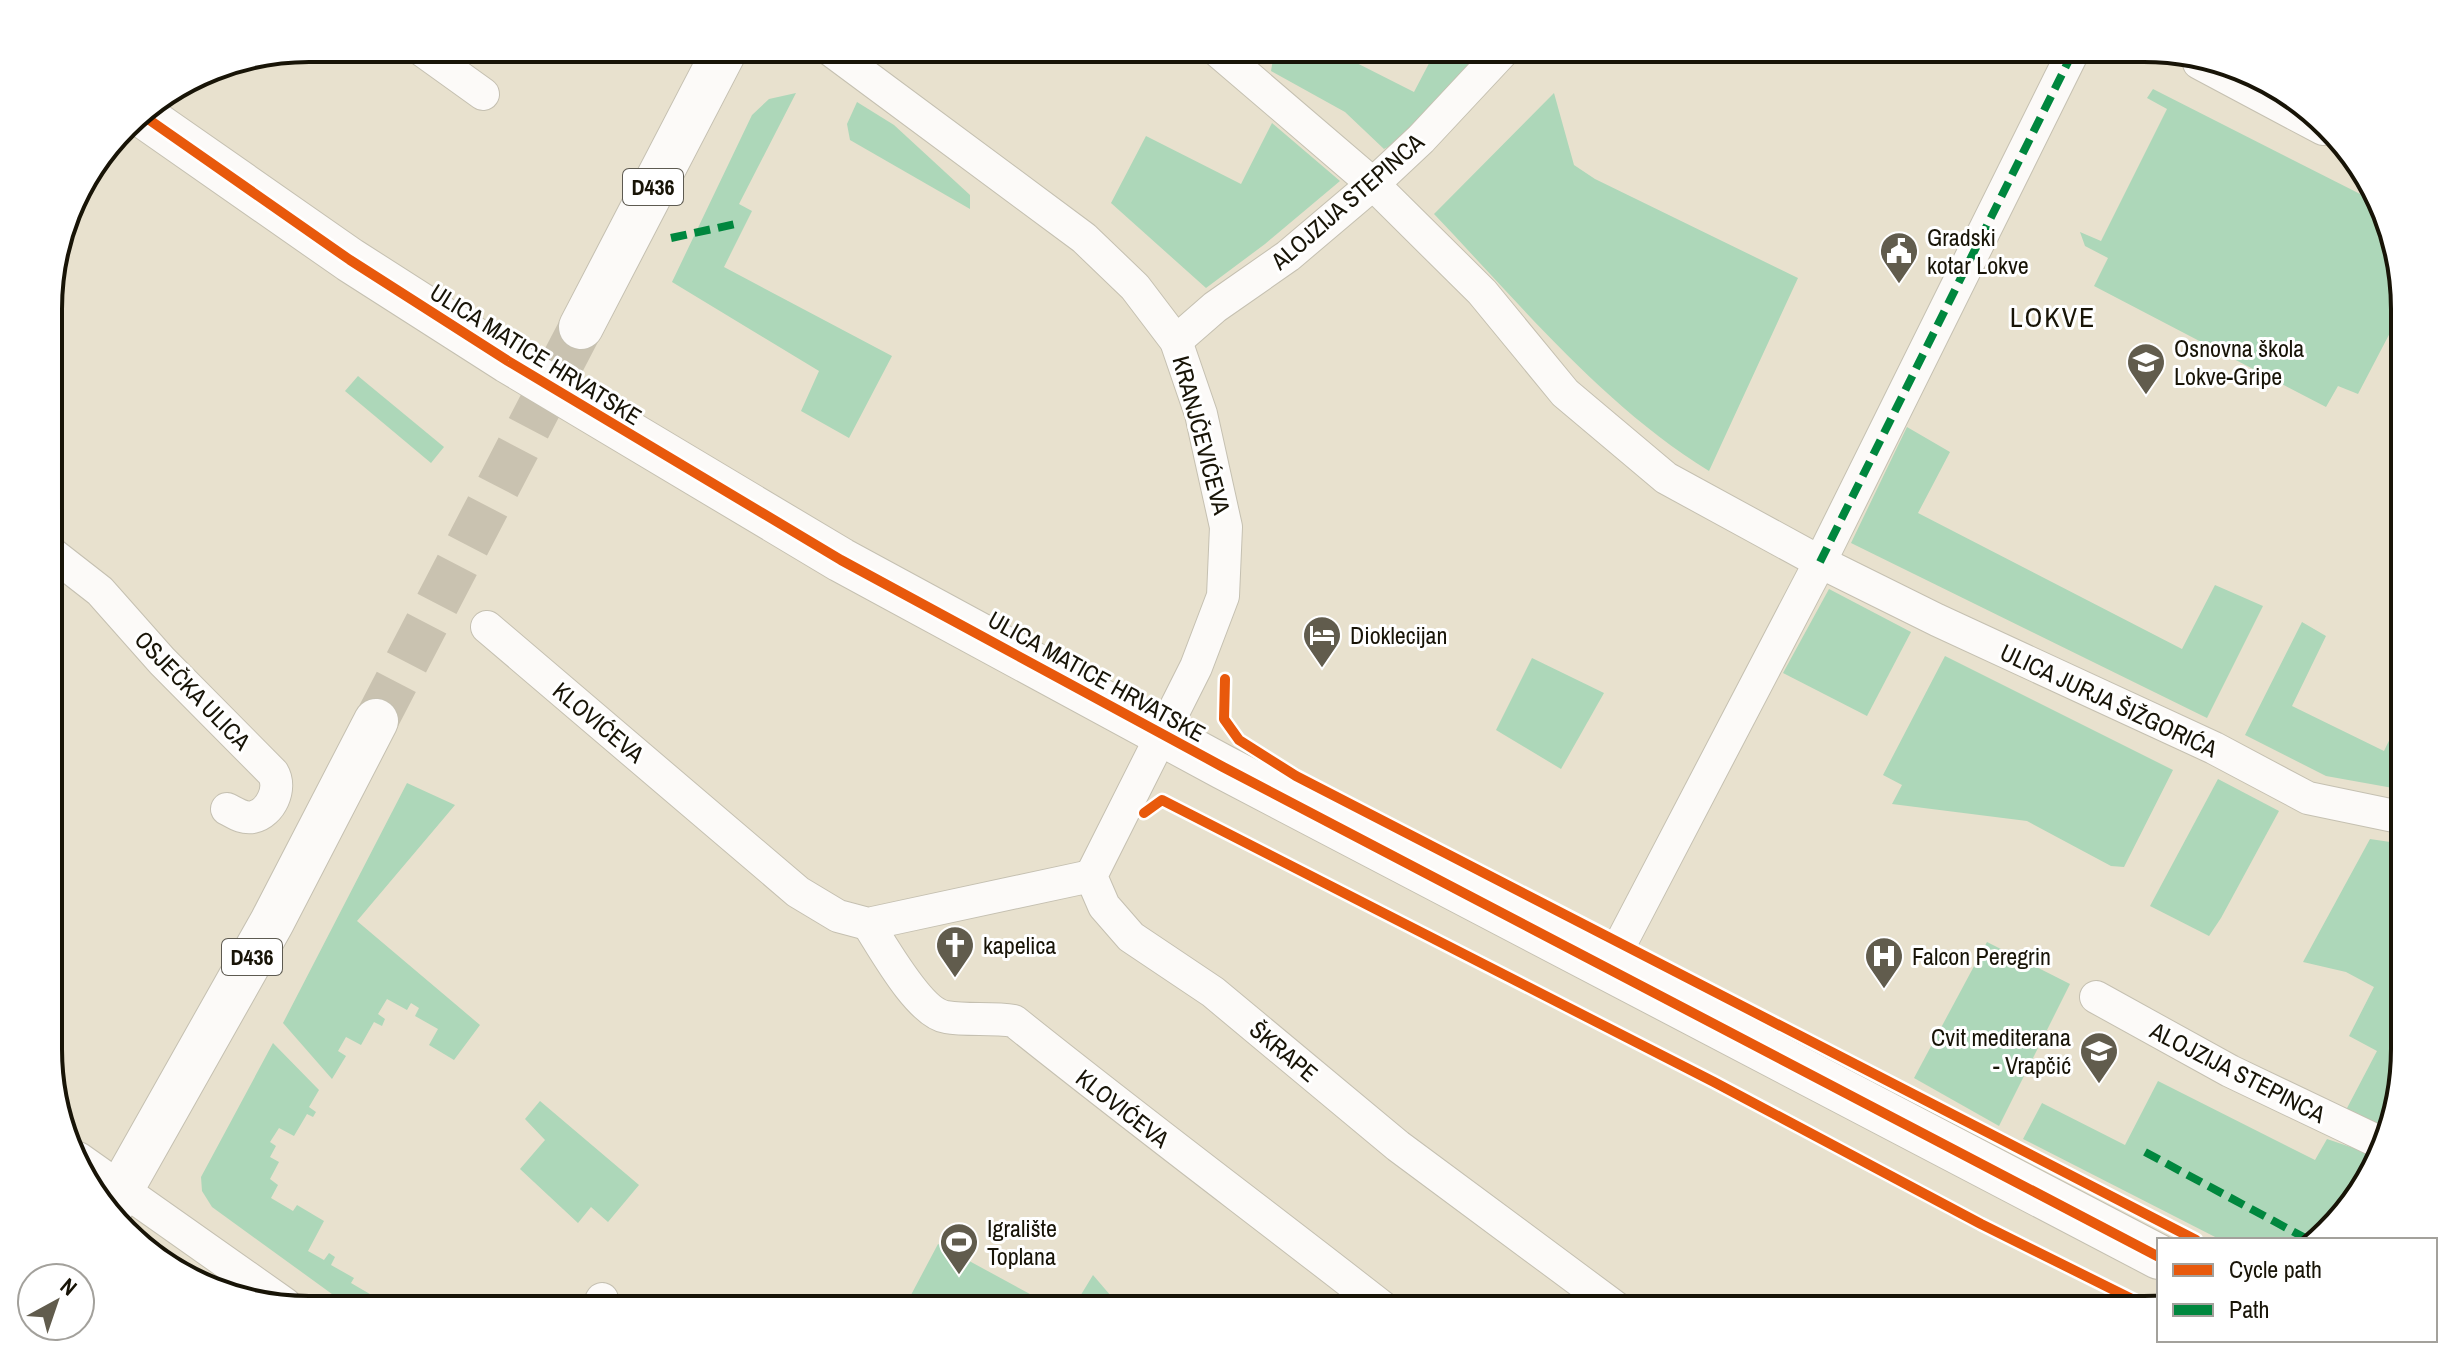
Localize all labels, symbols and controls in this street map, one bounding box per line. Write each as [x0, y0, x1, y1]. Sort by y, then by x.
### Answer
street label: ALOJZIJA STEPINCA [1263, 125, 1431, 277]
road number: D436 [623, 169, 683, 205]
place label: Gradski kotar Lokve [1927, 221, 2029, 281]
public building icon: Gradski kotar Lokve [1878, 230, 1920, 285]
street label: ULICA MATICE HRVATSKE [424, 276, 648, 432]
district label: LOKVE [2010, 298, 2096, 336]
place label: Osnovna škola Lokve-Gripe [2174, 332, 2304, 392]
school or university icon: Osnovna škola Lokve-Gripe [2125, 341, 2167, 396]
street label: KRANJČEVIĆEVA [1166, 352, 1239, 519]
street label: ULICA MATICE HRVATSKE [983, 603, 1211, 749]
hotel icon: Dioklecijan [1301, 614, 1343, 669]
place label: Dioklecijan [1350, 619, 1447, 651]
street label: OSJEČKA ULICA [128, 623, 259, 757]
street label: ULICA JURJA ŠIŽGORIĆA [1995, 636, 2224, 765]
street label: KLOVIĆEVA [547, 674, 652, 770]
church icon: kapelica [934, 924, 976, 979]
place label: kapelica [983, 929, 1056, 961]
hospital icon: Falcon Peregrin [1863, 935, 1905, 990]
road number: D436 [222, 939, 282, 975]
place label: Falcon Peregrin [1912, 940, 2051, 972]
street label: ŠKRAPE [1243, 1013, 1325, 1089]
street label: ALOJZIJA STEPINCA [2144, 1014, 2332, 1130]
place label: Cvit mediterana - Vrapčić [1931, 1021, 2071, 1081]
school or university icon: Cvit mediterana - Vrapčić [2078, 1030, 2120, 1085]
street label: KLOVIĆEVA [1070, 1061, 1177, 1155]
place label: Igralište Toplana [987, 1212, 1057, 1272]
sports icon: Igralište Toplana [938, 1221, 980, 1276]
legend [2157, 1238, 2437, 1342]
text: Cycle path [2229, 1253, 2322, 1285]
north arrow [16, 1262, 96, 1342]
text: N [54, 1271, 83, 1302]
text: Path [2229, 1293, 2270, 1325]

